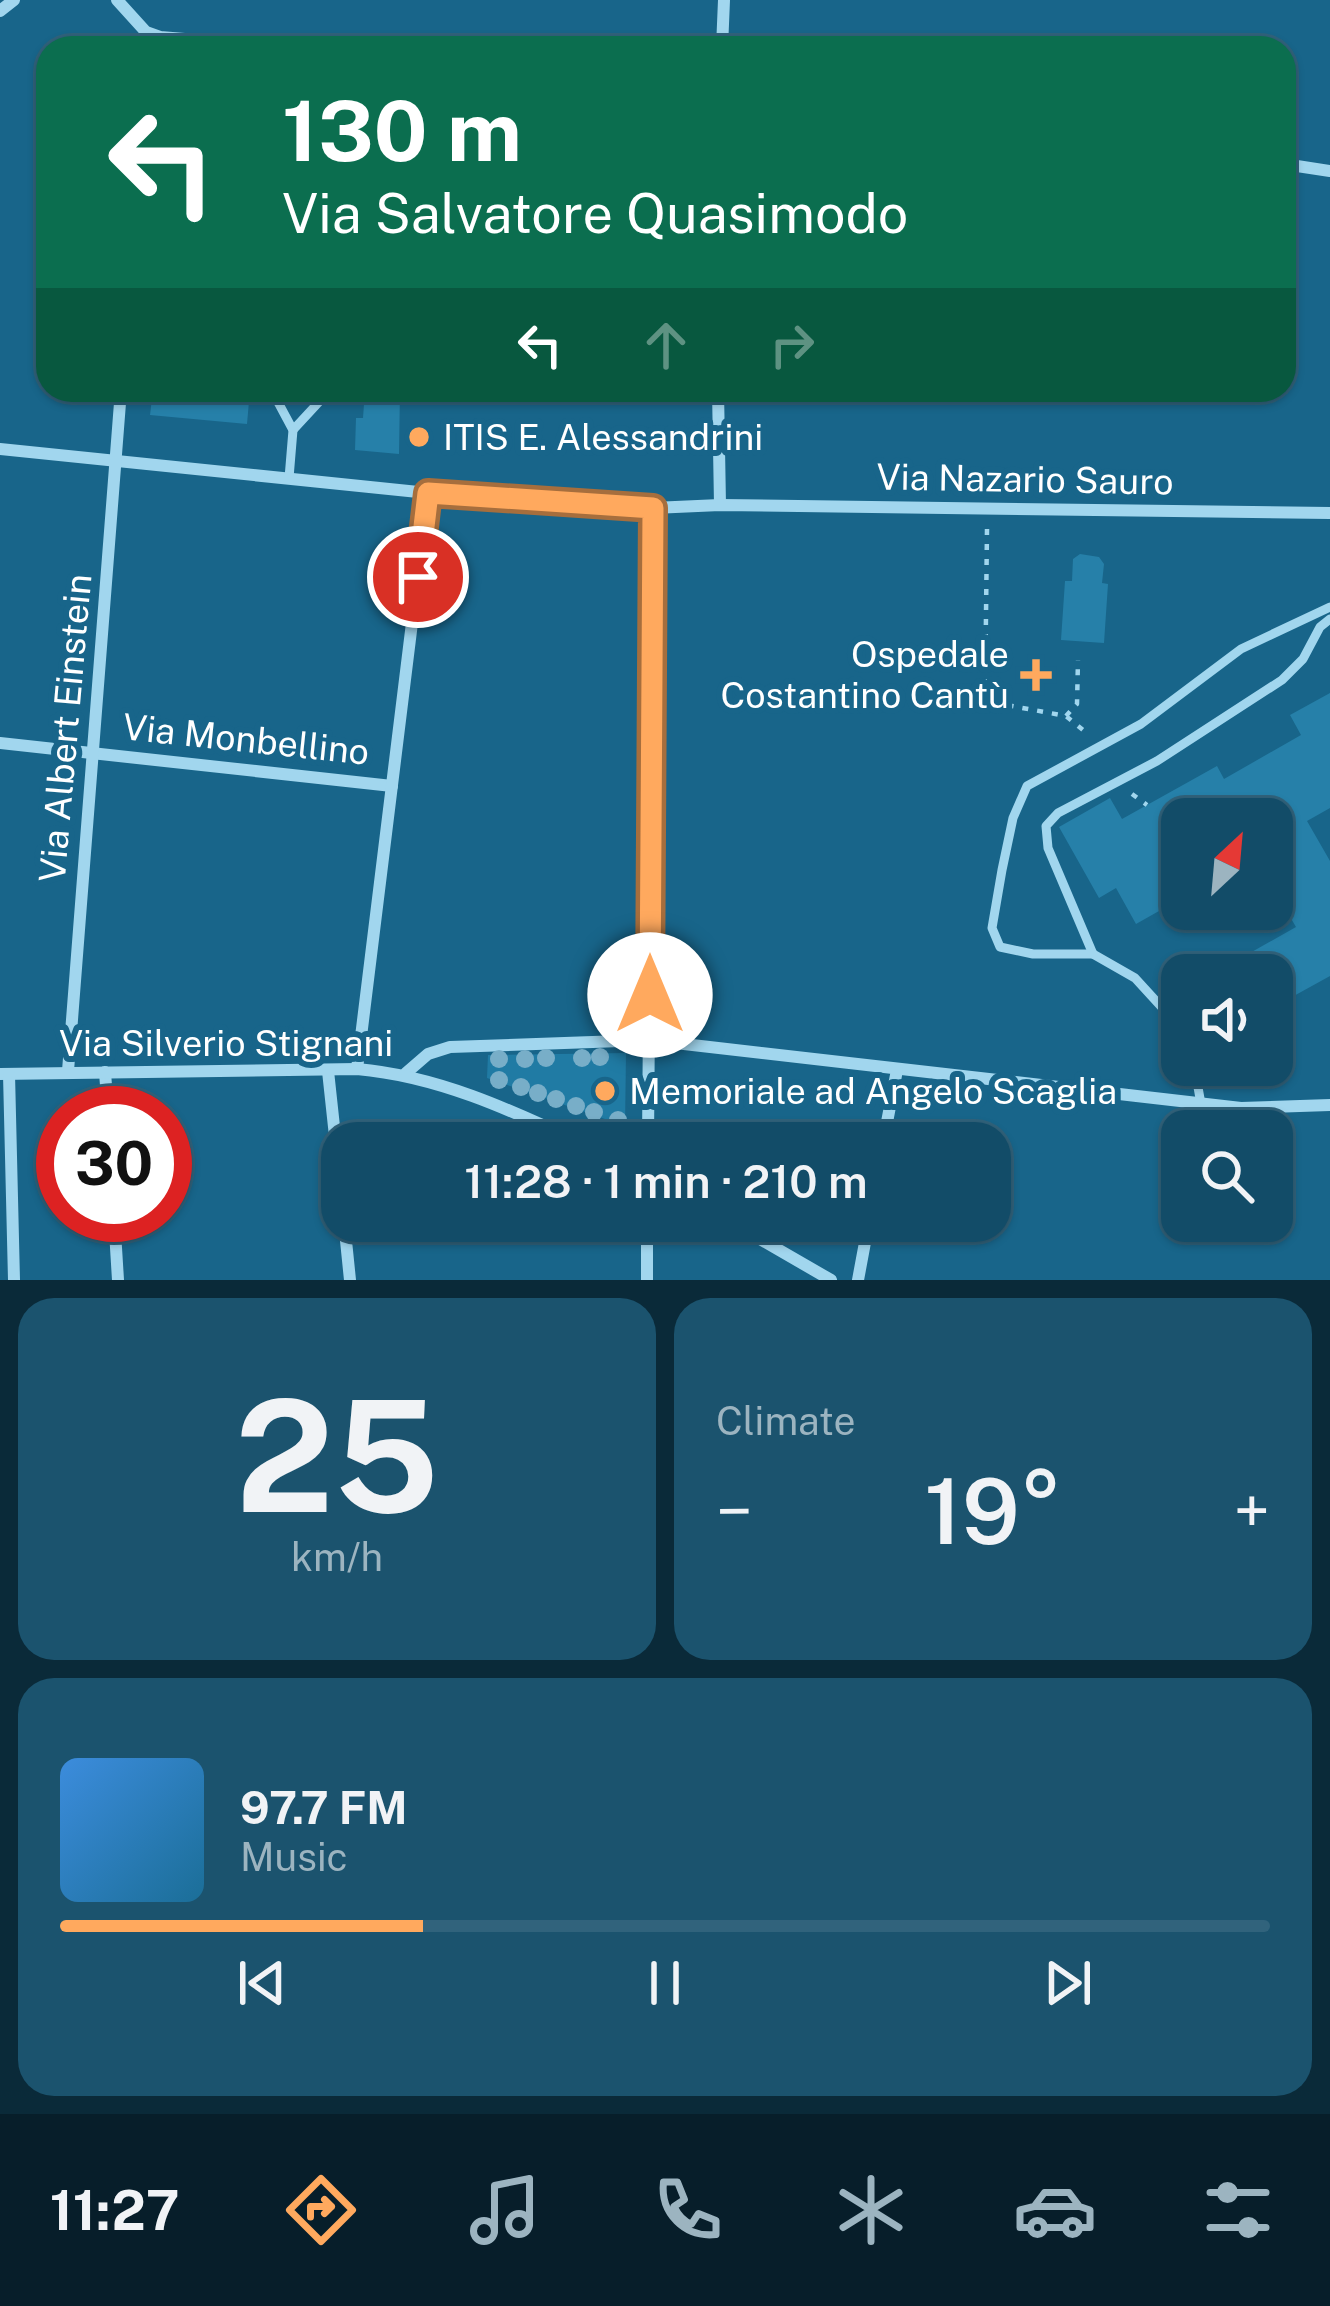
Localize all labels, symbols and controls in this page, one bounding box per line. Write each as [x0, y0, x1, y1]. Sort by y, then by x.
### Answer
text: 130 m [282, 81, 522, 180]
icon: left [84, 84, 240, 240]
text: Via Salvatore Quasimodo [282, 182, 908, 245]
icon: left [507, 312, 573, 378]
icon: ahead [633, 312, 699, 378]
icon: right [759, 312, 825, 378]
place label: ITIS E. Alessandrini [443, 416, 763, 458]
marker: ITIS E. Alessandrini [406, 424, 432, 450]
street label: Via Nazario Sauro [876, 455, 1174, 503]
pin [367, 526, 469, 628]
icon: arrive [385, 544, 451, 610]
street label: Via Albert Einstein [31, 572, 99, 884]
place label: Ospedale Costantino Cantù [720, 633, 1009, 716]
marker: Ospedale Costantino Cantù [1020, 659, 1052, 691]
street label: Via Monbellino [121, 705, 371, 773]
north arrow [1161, 798, 1293, 930]
map controls [1161, 798, 1293, 1242]
position arrow [587, 932, 713, 1058]
button: sound [1161, 954, 1293, 1086]
street label: Via Silverio Stignani [59, 1022, 393, 1064]
place label: Memoriale ad Angelo Scaglia [629, 1070, 1117, 1112]
marker: Memoriale ad Angelo Scaglia [592, 1078, 618, 1104]
speed limit sign: 30 [36, 1086, 192, 1242]
button: search [1161, 1110, 1293, 1242]
text: 11:28 · 1 min · 210 m [464, 1155, 868, 1208]
text: 25 [235, 1364, 439, 1547]
text: Climate [716, 1398, 856, 1444]
text: 19° [924, 1458, 1062, 1564]
text: − [716, 1472, 753, 1550]
text: + [1233, 1472, 1270, 1550]
text: km/h [291, 1534, 383, 1580]
text: 97.7 FM [240, 1781, 408, 1834]
text: Music [240, 1834, 348, 1880]
icon: previous [229, 1950, 295, 2016]
icon: pause [632, 1950, 698, 2016]
icon: next [1035, 1950, 1101, 2016]
icon: directions [279, 2168, 363, 2252]
icon: music [463, 2168, 547, 2252]
icon: phone [646, 2168, 730, 2252]
icon: climate [829, 2168, 913, 2252]
icon: car [1013, 2168, 1097, 2252]
icon: filters [1196, 2168, 1280, 2252]
text: 11:27 [50, 2179, 180, 2242]

